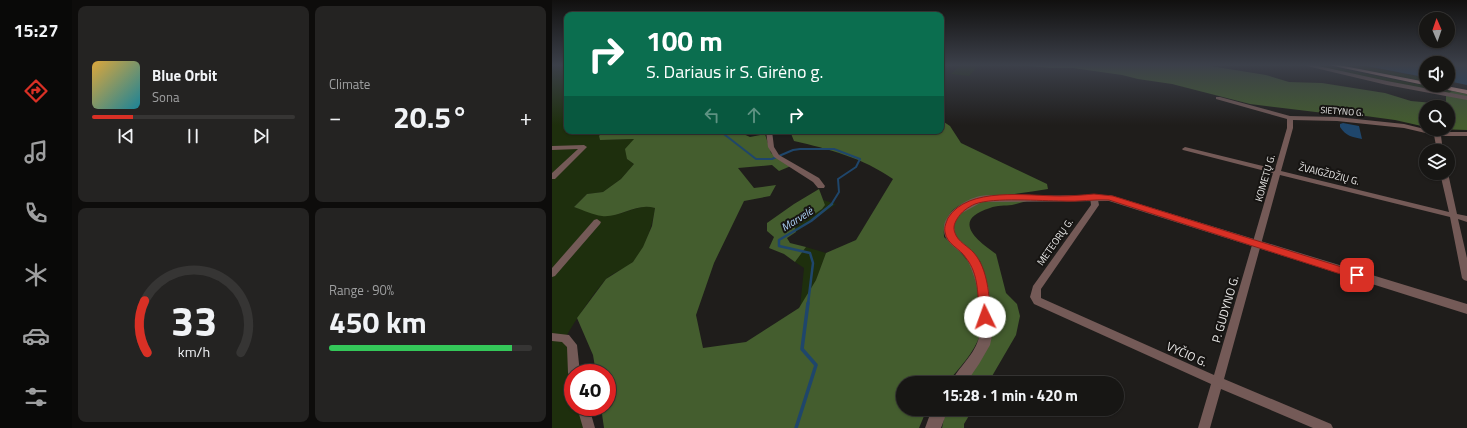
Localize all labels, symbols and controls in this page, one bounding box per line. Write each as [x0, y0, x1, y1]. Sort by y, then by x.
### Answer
north arrow [1419, 12, 1455, 48]
map controls [1419, 12, 1455, 180]
text: 15:27 [14, 17, 58, 44]
text: 100 m [646, 19, 723, 62]
icon: right [580, 28, 632, 80]
button: sound [1419, 56, 1455, 92]
text: S. Dariaus ir S. Girėno g. [646, 58, 823, 85]
text: Blue Orbit [152, 64, 217, 87]
text: Climate [329, 74, 370, 94]
icon: directions [22, 77, 50, 105]
text: Sona [152, 87, 179, 107]
text: 20.5° [393, 94, 468, 140]
text: − [329, 100, 341, 134]
text: + [520, 100, 532, 134]
button: search [1419, 100, 1455, 136]
street label: SIETYNO G. [1320, 103, 1364, 119]
icon: left [701, 104, 723, 126]
icon: ahead [743, 104, 765, 126]
icon: right [785, 104, 807, 126]
icon: previous [115, 125, 137, 147]
icon: pause [182, 125, 204, 147]
icon: next [250, 125, 272, 147]
icon: music [22, 138, 50, 166]
button: layers [1419, 144, 1455, 180]
street label: KOMETŲ G. [1251, 153, 1279, 203]
street label: ŽVAIGŽDŽIŲ G. [1297, 159, 1361, 189]
icon: phone [22, 199, 50, 227]
water label: Marvelė [778, 202, 817, 235]
street label: METEORŲ G. [1033, 215, 1077, 269]
pin [1340, 258, 1374, 292]
icon: climate [22, 261, 50, 289]
icon: arrive [1346, 264, 1368, 286]
street label: P. GUDYNO G. [1206, 273, 1244, 345]
text: Range · 90% [329, 280, 394, 300]
text: 33 [170, 289, 217, 352]
position arrow [964, 296, 1006, 338]
text: 450 km [329, 299, 427, 345]
icon: car [22, 322, 50, 350]
street label: VYČIO G. [1163, 337, 1211, 371]
text: km/h [177, 341, 210, 363]
speed limit sign: 40 [564, 364, 616, 416]
icon: filters [22, 383, 50, 411]
text: 15:28 · 1 min · 420 m [942, 384, 1078, 407]

